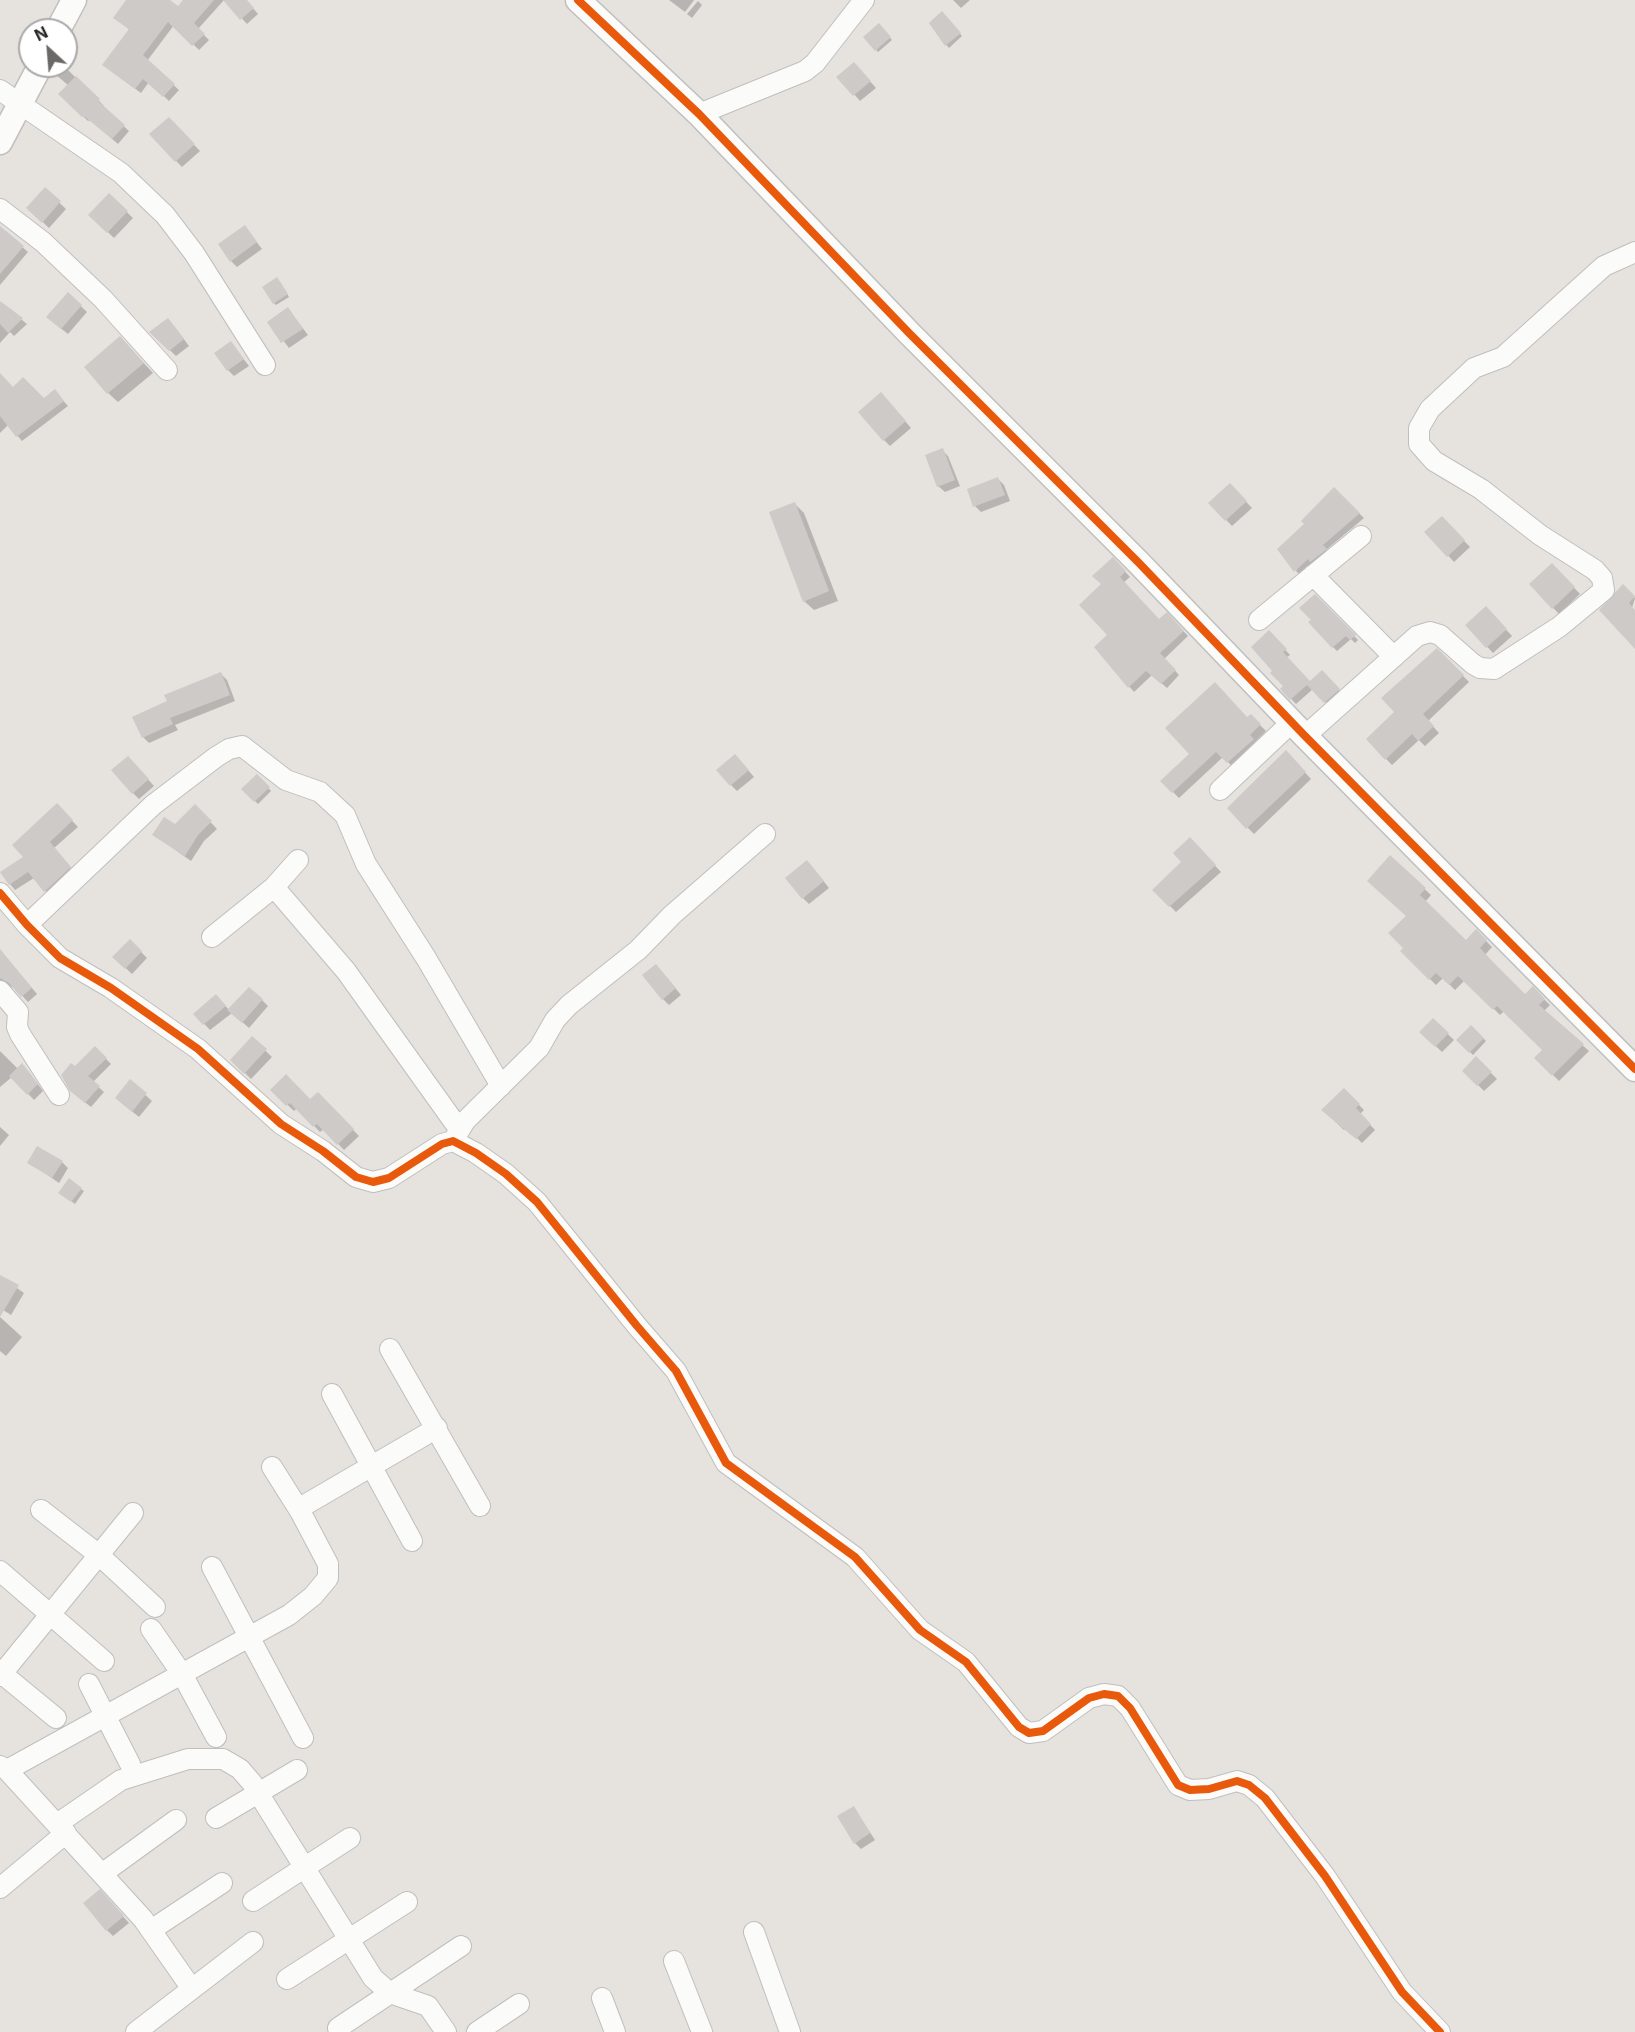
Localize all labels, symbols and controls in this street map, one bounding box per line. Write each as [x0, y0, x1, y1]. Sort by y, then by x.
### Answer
north arrow [18, 18, 78, 78]
text: N [31, 22, 51, 45]

